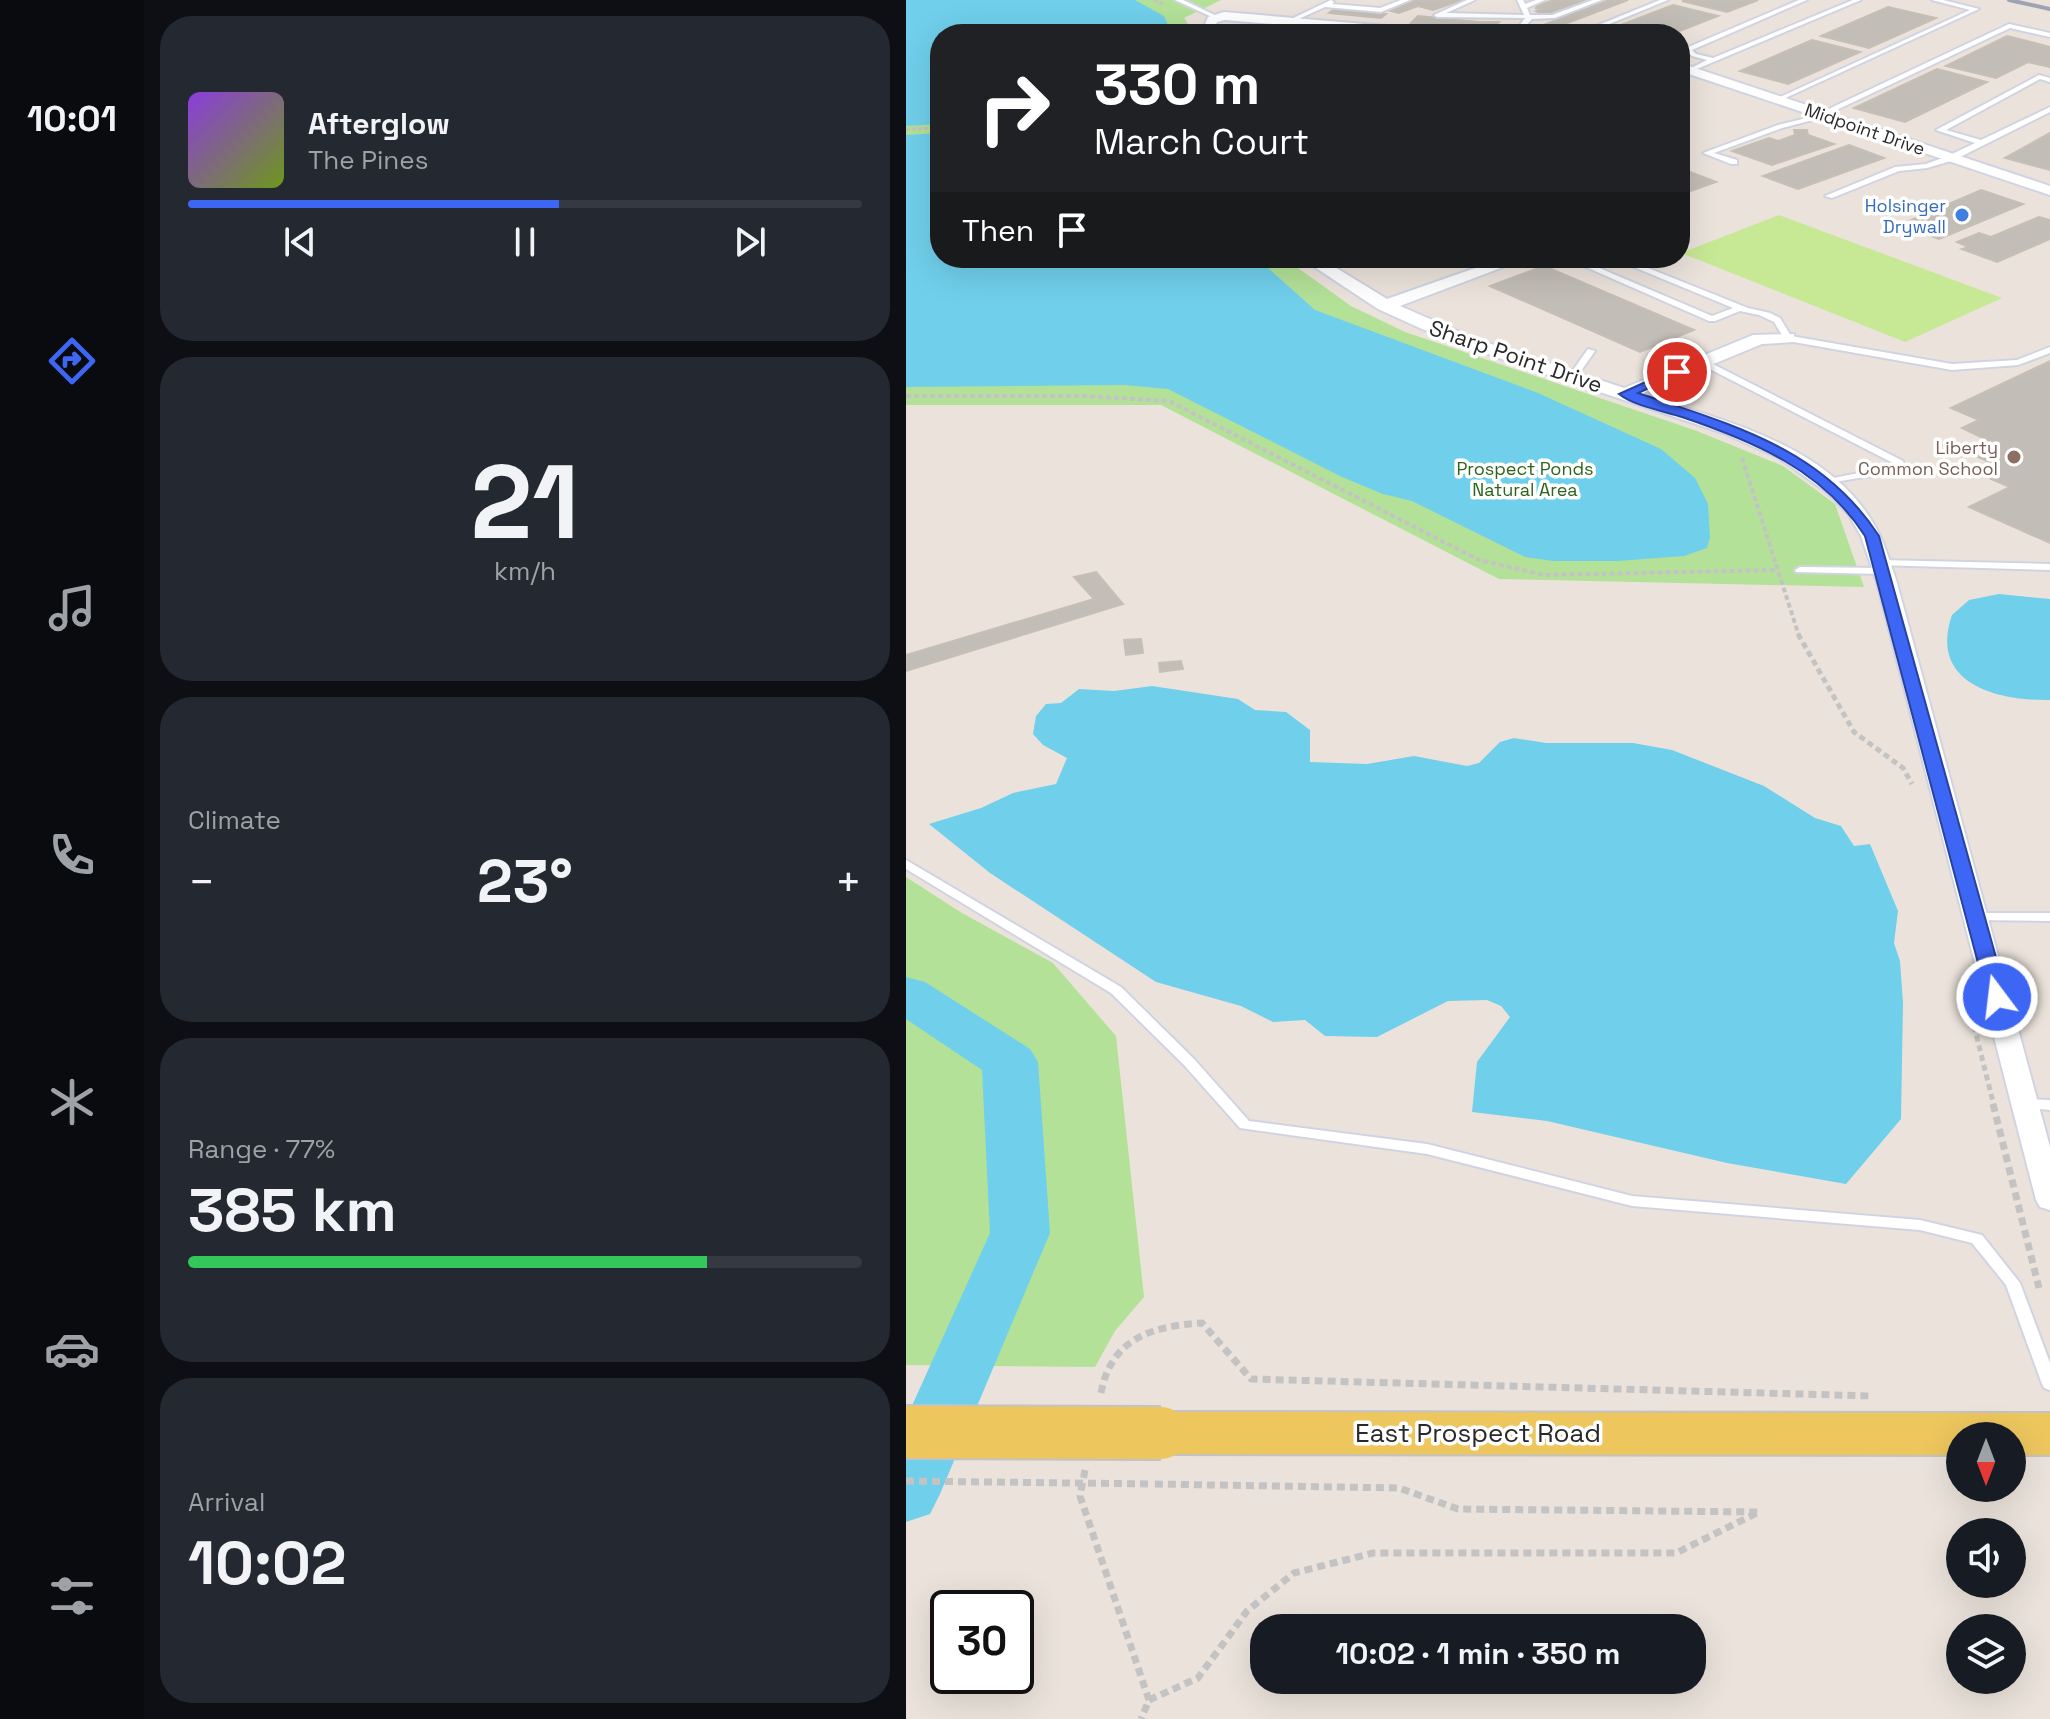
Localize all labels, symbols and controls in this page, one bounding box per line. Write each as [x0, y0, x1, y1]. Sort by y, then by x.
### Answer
text: 330 m [1094, 49, 1260, 120]
icon: right [962, 56, 1066, 160]
text: 10:01 [27, 96, 117, 142]
street label: Midpoint Drive [1802, 98, 1928, 160]
text: Afterglow [308, 104, 450, 143]
text: March Court [1094, 119, 1309, 165]
text: The Pines [308, 143, 428, 177]
place label: Holsinger Drywall [1865, 194, 1946, 238]
marker: Holsinger Drywall [1953, 206, 1971, 224]
icon: arrive [1050, 208, 1094, 252]
text: Then [962, 211, 1034, 250]
icon: previous [278, 220, 322, 264]
icon: pause [503, 220, 547, 264]
icon: next [728, 220, 772, 264]
street label: Sharp Point Drive [1426, 313, 1606, 399]
icon: directions [44, 333, 100, 389]
pin [1643, 338, 1711, 406]
icon: arrive [1655, 350, 1699, 394]
text: 21 [471, 436, 579, 568]
place label: Liberty Common School [1858, 436, 1998, 480]
marker: Liberty Common School [2005, 448, 2023, 466]
park label: Prospect Ponds Natural Area [1456, 457, 1594, 501]
text: km/h [494, 554, 556, 588]
icon: music [44, 580, 100, 636]
text: Climate [188, 803, 281, 837]
icon: phone [44, 827, 100, 883]
text: 23° [477, 843, 573, 920]
text: − [188, 854, 215, 910]
text: + [835, 854, 862, 910]
position arrow [1955, 955, 2039, 1039]
icon: climate [44, 1074, 100, 1130]
text: Range · 77% [188, 1132, 335, 1166]
text: 385 km [188, 1172, 397, 1249]
icon: car [44, 1321, 100, 1377]
street label: East Prospect Road [1355, 1416, 1601, 1450]
north arrow [1946, 1422, 2026, 1502]
map controls [1946, 1422, 2026, 1694]
text: Arrival [188, 1485, 265, 1519]
button: sound [1946, 1518, 2026, 1598]
text: 10:02 [188, 1525, 346, 1602]
icon: filters [44, 1568, 100, 1624]
speed limit sign: 30 [930, 1590, 1034, 1694]
button: layers [1946, 1614, 2026, 1694]
text: 10:02 · 1 min · 350 m [1336, 1634, 1620, 1673]

